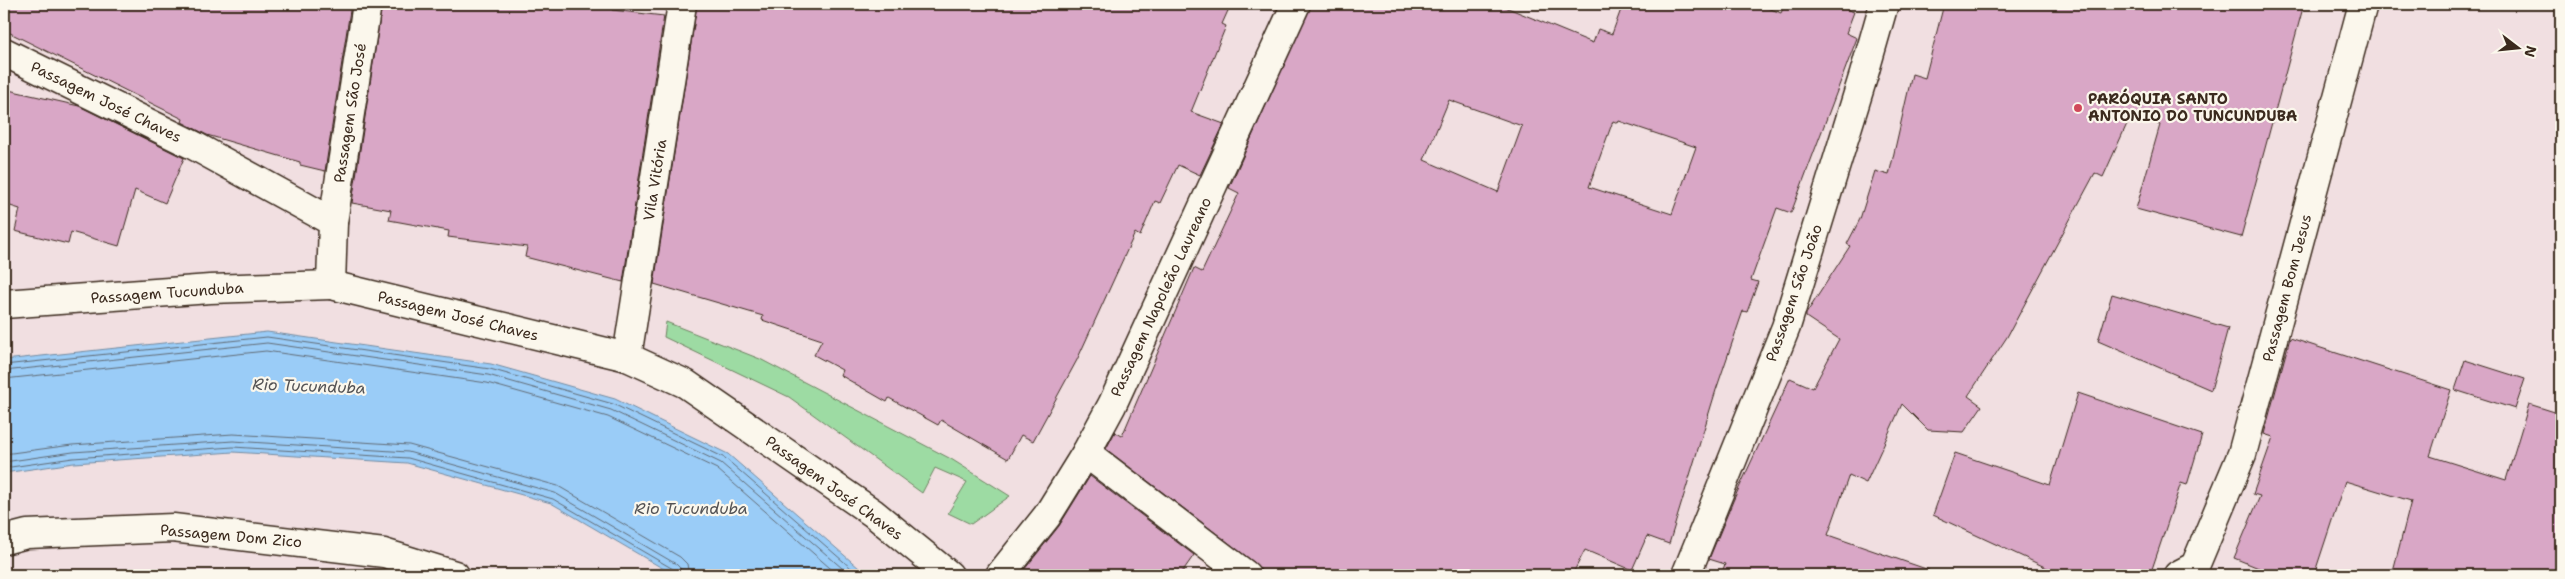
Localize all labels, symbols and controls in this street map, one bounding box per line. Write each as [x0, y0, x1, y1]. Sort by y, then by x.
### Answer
north arrow [2492, 22, 2542, 72]
street label: Passagem São José [329, 42, 371, 184]
text: N [2520, 44, 2541, 59]
street label: Passagem José Chaves [27, 57, 185, 147]
place label: PARÓQUIA SANTO ANTONIO DO TUNCUNDUBA [2088, 88, 2298, 126]
marker: PARÓQUIA SANTO ANTONIO DO TUNCUNDUBA [2072, 102, 2084, 114]
street label: Vila Vitória [639, 137, 671, 222]
street label: Passagem Napoleão Laureano [1106, 194, 1216, 400]
street label: Passagem Bom Jesus [2258, 212, 2316, 364]
street label: Passagem São João [1761, 222, 1827, 364]
street label: Passagem Tucunduba [90, 278, 245, 308]
street label: Passagem José Chaves [375, 286, 541, 346]
water label: Rio Tucunduba [252, 374, 366, 398]
street label: Passagem José Chaves [761, 431, 907, 545]
water label: Rio Tucunduba [634, 498, 748, 519]
street label: Passagem Dom Zico [159, 520, 303, 552]

